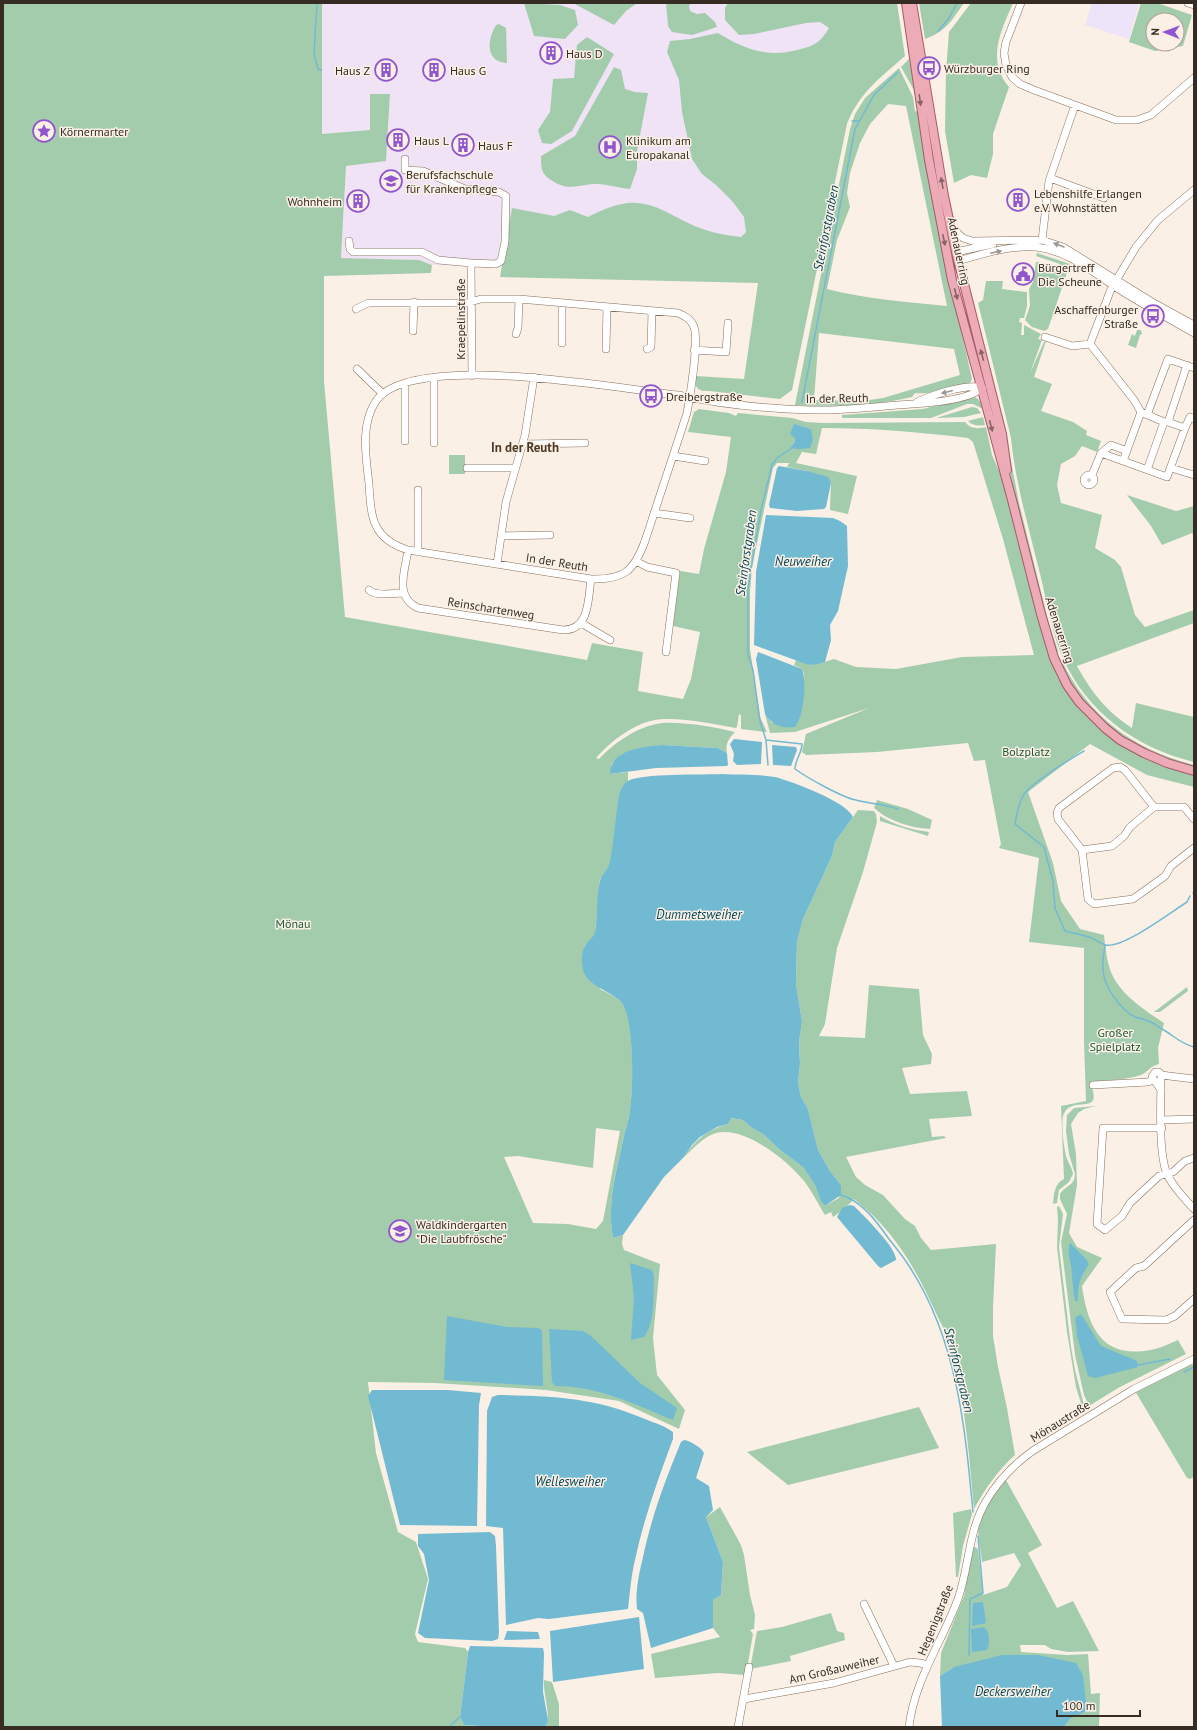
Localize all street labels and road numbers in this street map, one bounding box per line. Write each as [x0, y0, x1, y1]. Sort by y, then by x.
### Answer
street label: Adenauerring [944, 216, 974, 286]
street label: Kraepelinstraße [453, 278, 468, 360]
street label: In der Reuth [805, 390, 869, 406]
street label: In der Reuth [525, 550, 589, 574]
street label: Reinschartenweg [447, 594, 535, 622]
street label: Adenauerring [1042, 595, 1078, 665]
street label: Mönaustraße [1028, 1397, 1092, 1445]
street label: Hegenigstraße [914, 1582, 956, 1658]
street label: Am Großauweiher [787, 1651, 881, 1687]

